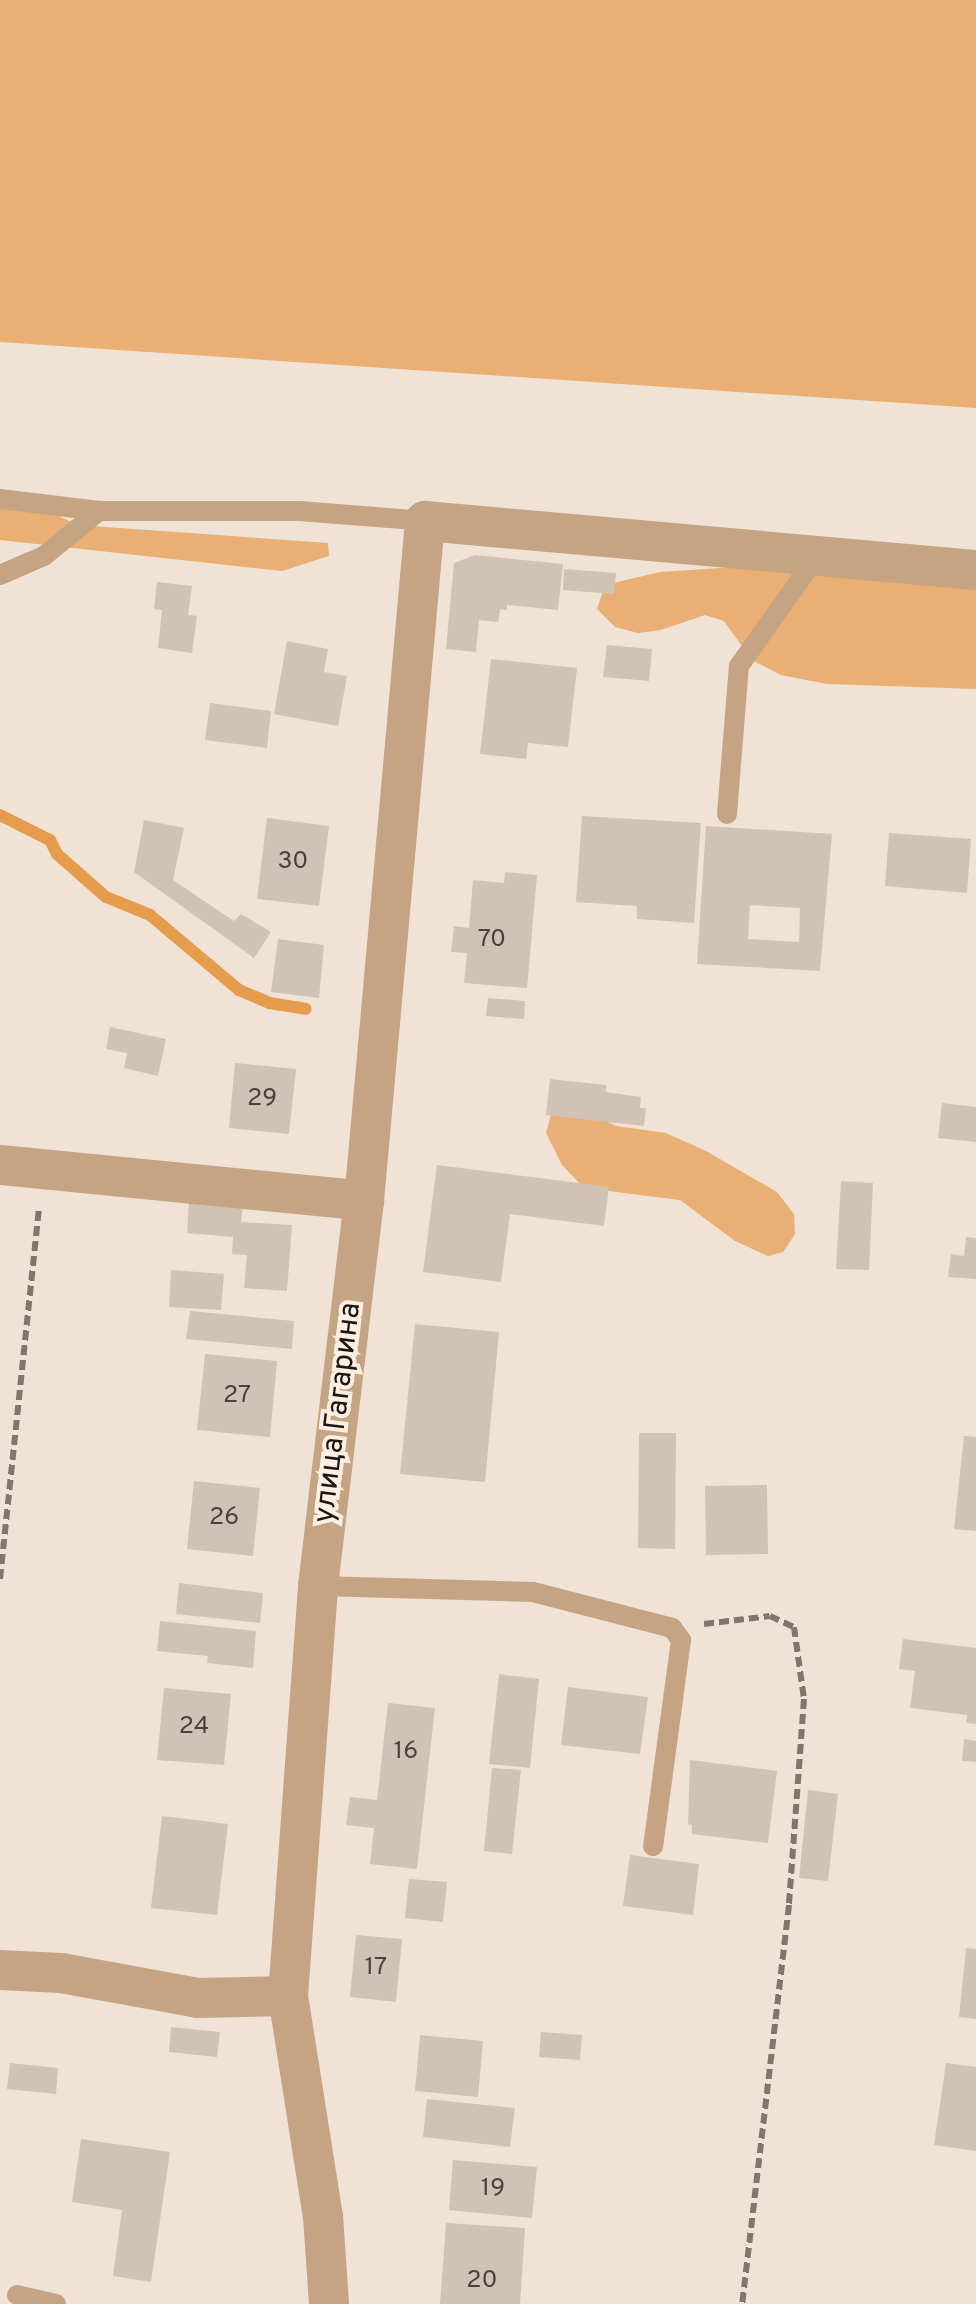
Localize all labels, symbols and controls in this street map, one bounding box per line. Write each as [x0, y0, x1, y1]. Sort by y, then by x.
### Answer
house number: 30 [278, 847, 308, 877]
house number: 70 [478, 925, 506, 955]
house number: 29 [247, 1084, 277, 1114]
street label: улица Гагарина [308, 1301, 370, 1525]
house number: 27 [223, 1381, 251, 1411]
house number: 26 [209, 1503, 239, 1533]
house number: 24 [179, 1712, 209, 1742]
house number: 16 [394, 1737, 418, 1767]
house number: 17 [365, 1953, 387, 1983]
house number: 19 [481, 2174, 505, 2204]
house number: 20 [466, 2266, 498, 2296]

